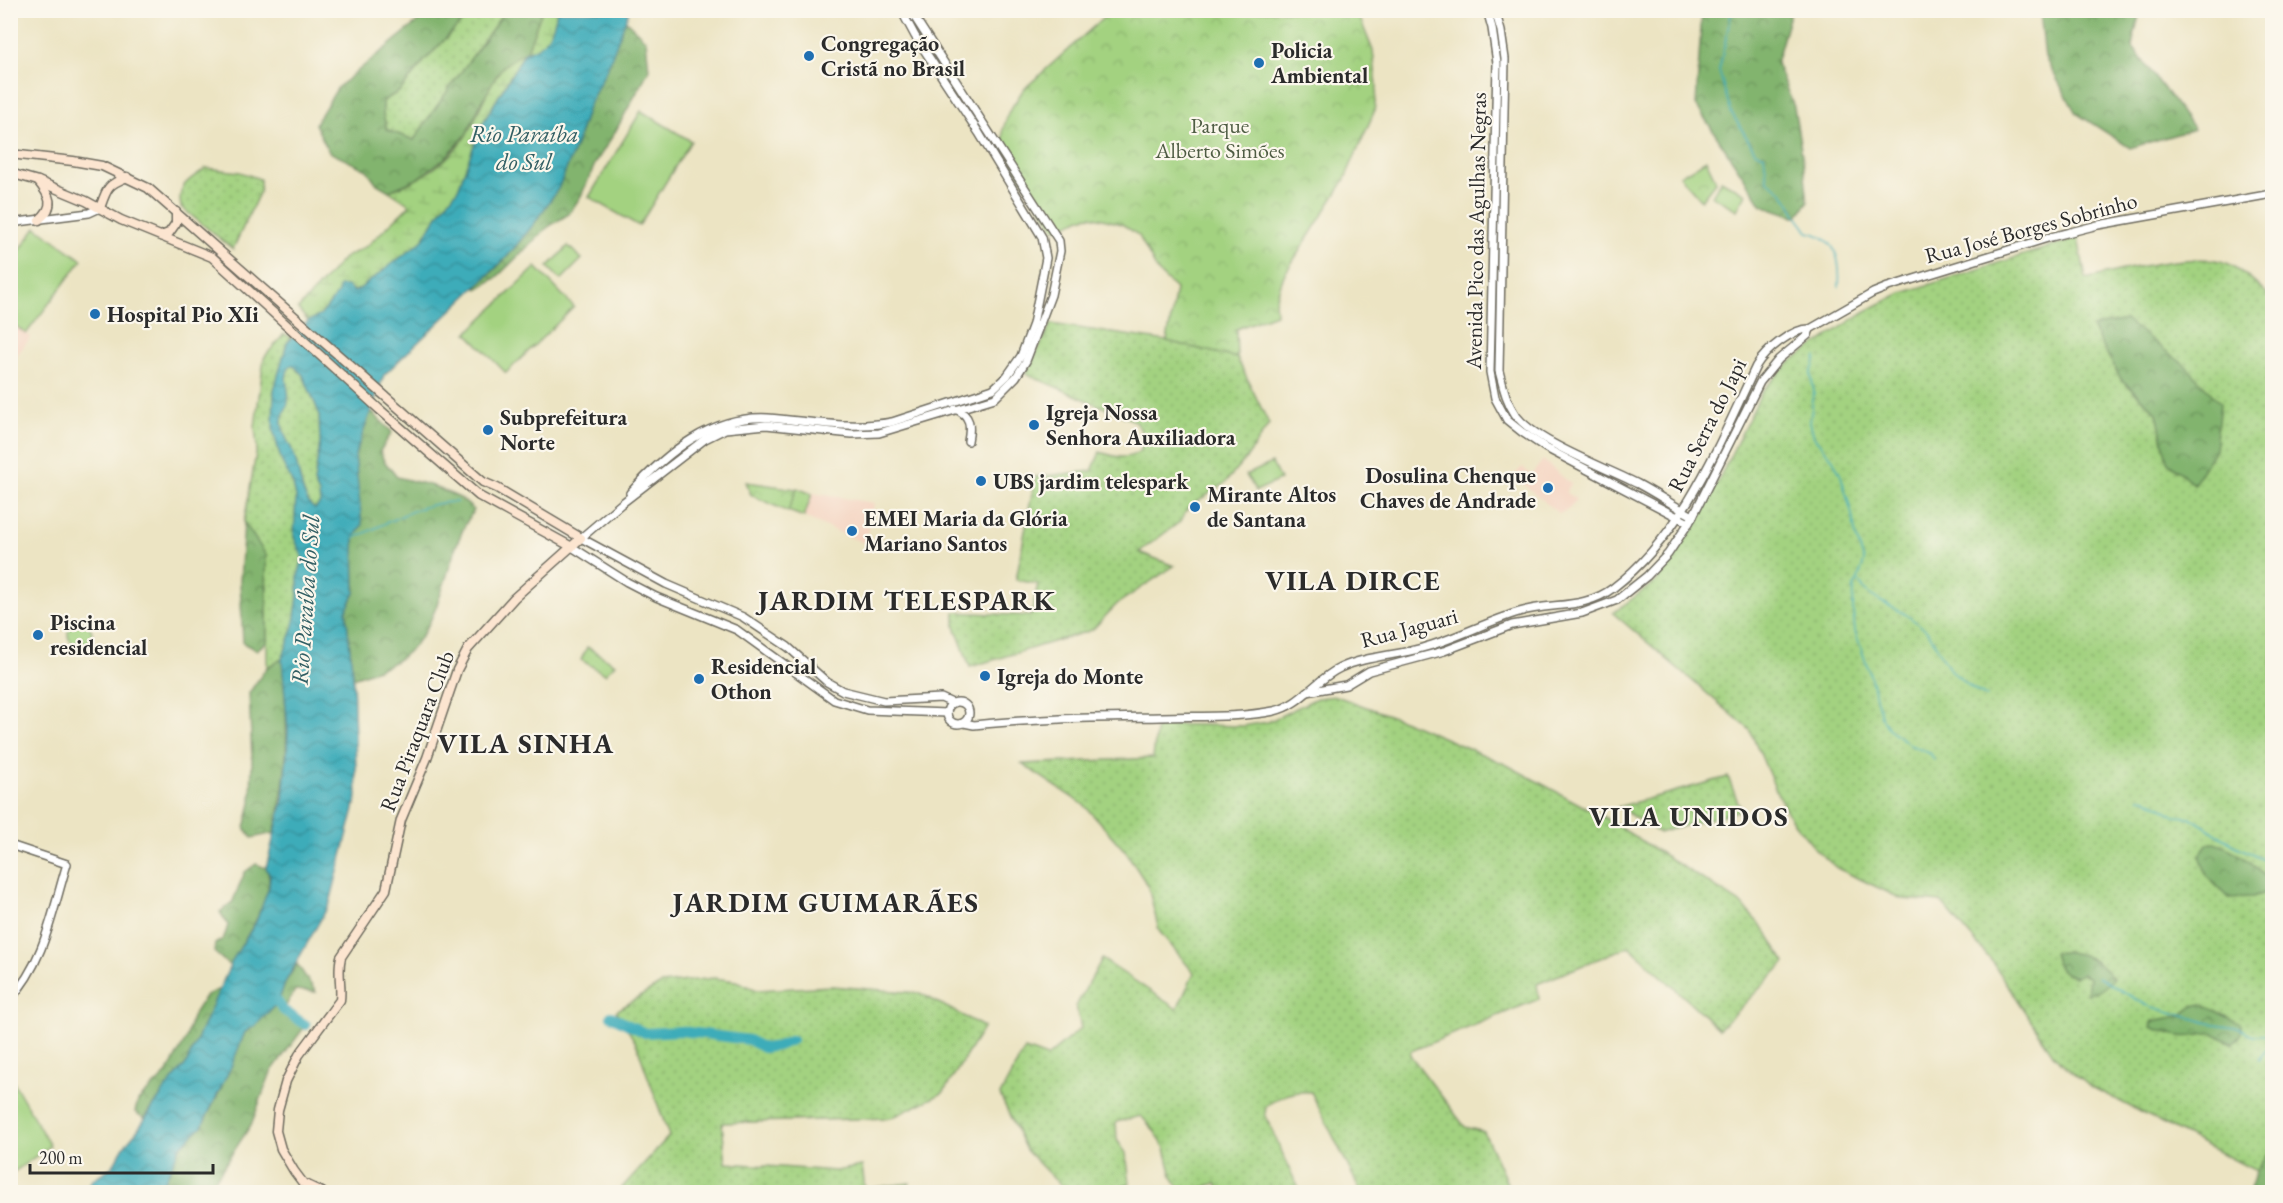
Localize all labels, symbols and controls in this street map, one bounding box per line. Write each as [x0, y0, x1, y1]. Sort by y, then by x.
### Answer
place label: Congregação Cristã no Brasil [821, 29, 965, 83]
place label: Policia Ambiental [1270, 36, 1368, 90]
marker: Congregação Cristã no Brasil [802, 49, 816, 63]
marker: Policia Ambiental [1252, 56, 1266, 70]
street label: Avenida Pico das Agulhas Negras [1459, 92, 1493, 371]
park label: Parque Alberto Simões [1154, 111, 1285, 165]
water label: Rio Paraíba do Sul [469, 118, 579, 177]
street label: Rua José Borges Sobrinho [1922, 186, 2141, 270]
place label: Hospital Pio XIi [107, 300, 259, 329]
marker: Hospital Pio XIi [88, 307, 102, 321]
street label: Rua Serra do Japi [1661, 353, 1753, 497]
place label: Igreja Nossa Senhora Auxiliadora [1046, 398, 1236, 452]
place label: Subprefeitura Norte [500, 403, 628, 457]
marker: Igreja Nossa Senhora Auxiliadora [1027, 418, 1041, 432]
marker: Subprefeitura Norte [481, 423, 495, 437]
place label: Dosulina Chenque Chaves de Andrade [1360, 461, 1536, 515]
place label: UBS jardim telespark [993, 467, 1189, 496]
marker: UBS jardim telespark [974, 474, 988, 488]
place label: Mirante Altos de Santana [1207, 480, 1336, 534]
marker: Dosulina Chenque Chaves de Andrade [1541, 481, 1555, 495]
marker: Mirante Altos de Santana [1188, 500, 1202, 514]
place label: EMEI Maria da Glória Mariano Santos [864, 504, 1068, 558]
water label: Rio Paraíba do Sul [284, 513, 326, 686]
marker: EMEI Maria da Glória Mariano Santos [845, 524, 859, 538]
district label: VILA DIRCE [1265, 562, 1441, 598]
district label: JARDIM TELESPARK [755, 582, 1056, 618]
street label: Rua Jaguari [1357, 601, 1461, 655]
place label: Piscina residencial [50, 608, 147, 662]
marker: Piscina residencial [31, 628, 45, 642]
street label: Rua Piraquara Club [373, 646, 461, 816]
place label: Residencial Othon [711, 652, 816, 706]
place label: Igreja do Monte [997, 662, 1143, 691]
marker: Igreja do Monte [978, 669, 992, 683]
marker: Residencial Othon [692, 672, 706, 686]
district label: VILA SINHA [437, 725, 615, 761]
district label: VILA UNIDOS [1589, 798, 1789, 834]
district label: JARDIM GUIMARÃES [669, 884, 980, 920]
scale bar [30, 1137, 213, 1175]
text: 200 m [39, 1146, 83, 1169]

